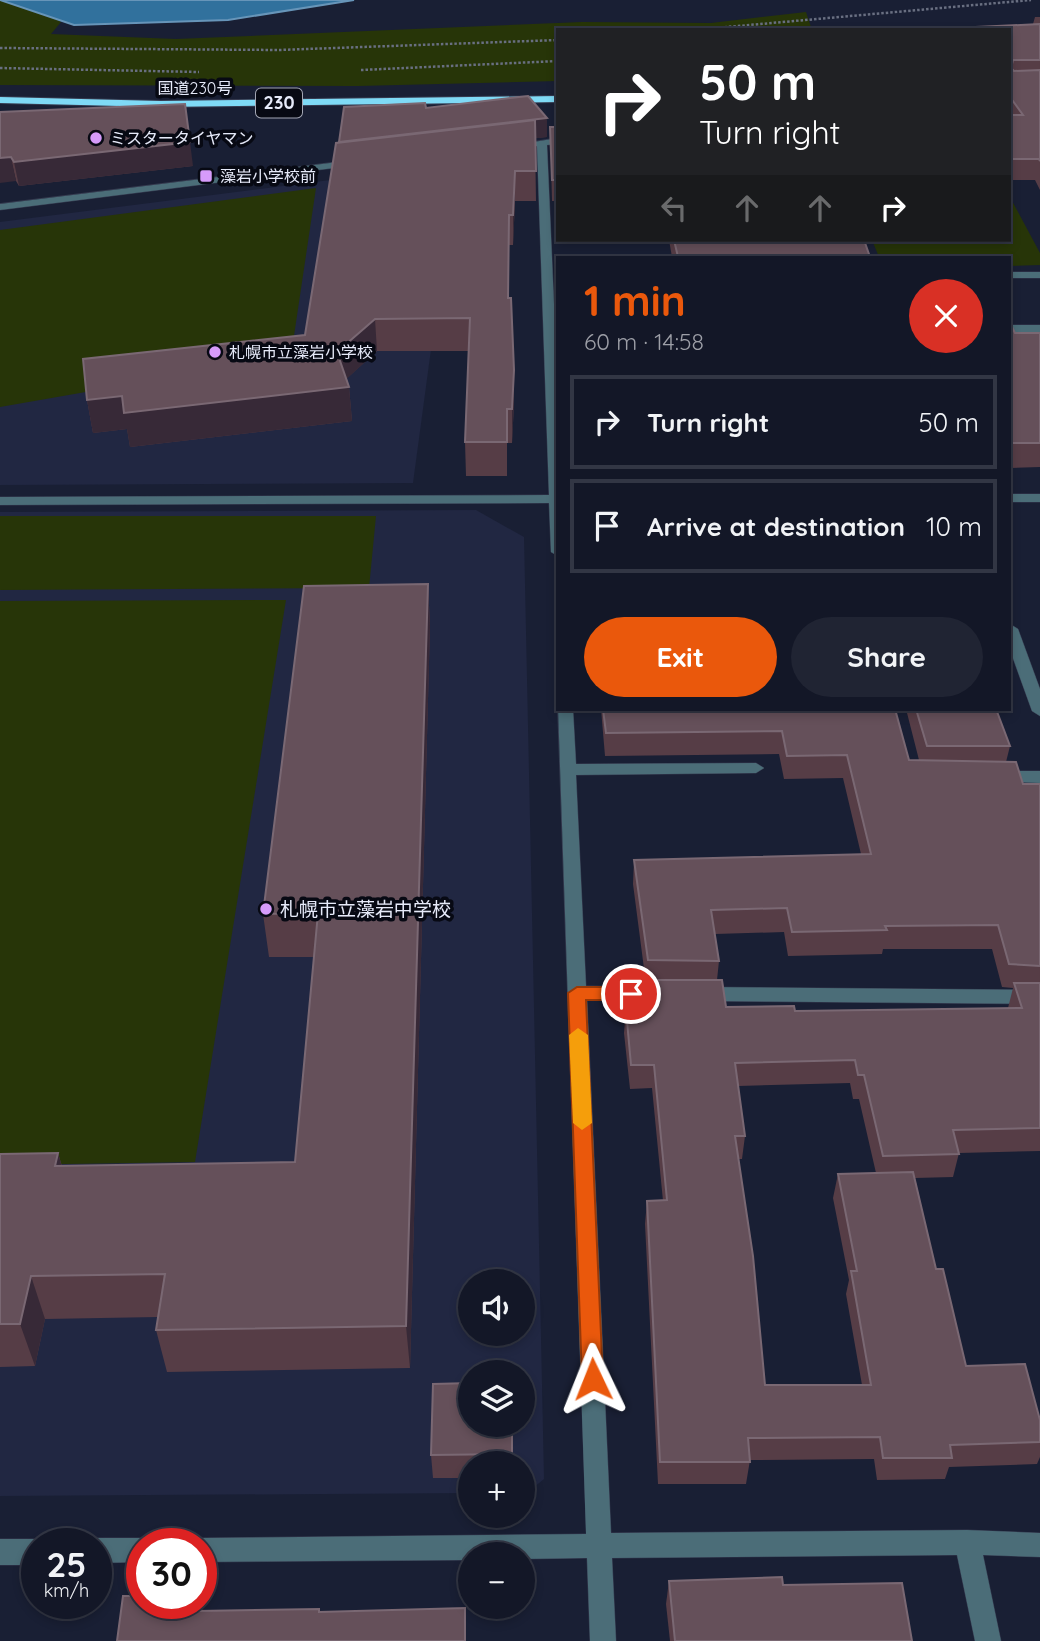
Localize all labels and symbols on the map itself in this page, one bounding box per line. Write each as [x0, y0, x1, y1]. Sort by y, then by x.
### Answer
street label: 国道230号 [158, 78, 232, 98]
road number: 230 [256, 88, 302, 118]
place label: ミスタータイヤマン [110, 128, 254, 148]
marker: ミスタータイヤマン [88, 130, 104, 146]
place label: 藻岩小学校前 [220, 166, 316, 186]
marker: 藻岩小学校前 [198, 168, 214, 184]
place label: 札幌市立藻岩小学校 [229, 342, 373, 362]
marker: 札幌市立藻岩小学校 [207, 344, 223, 360]
place label: 札幌市立藻岩中学校 [280, 897, 451, 921]
marker: 札幌市立藻岩中学校 [258, 901, 274, 917]
pin [601, 964, 661, 1024]
position arrow [556, 1342, 630, 1416]
speed limit sign: 30 [126, 1528, 217, 1619]

